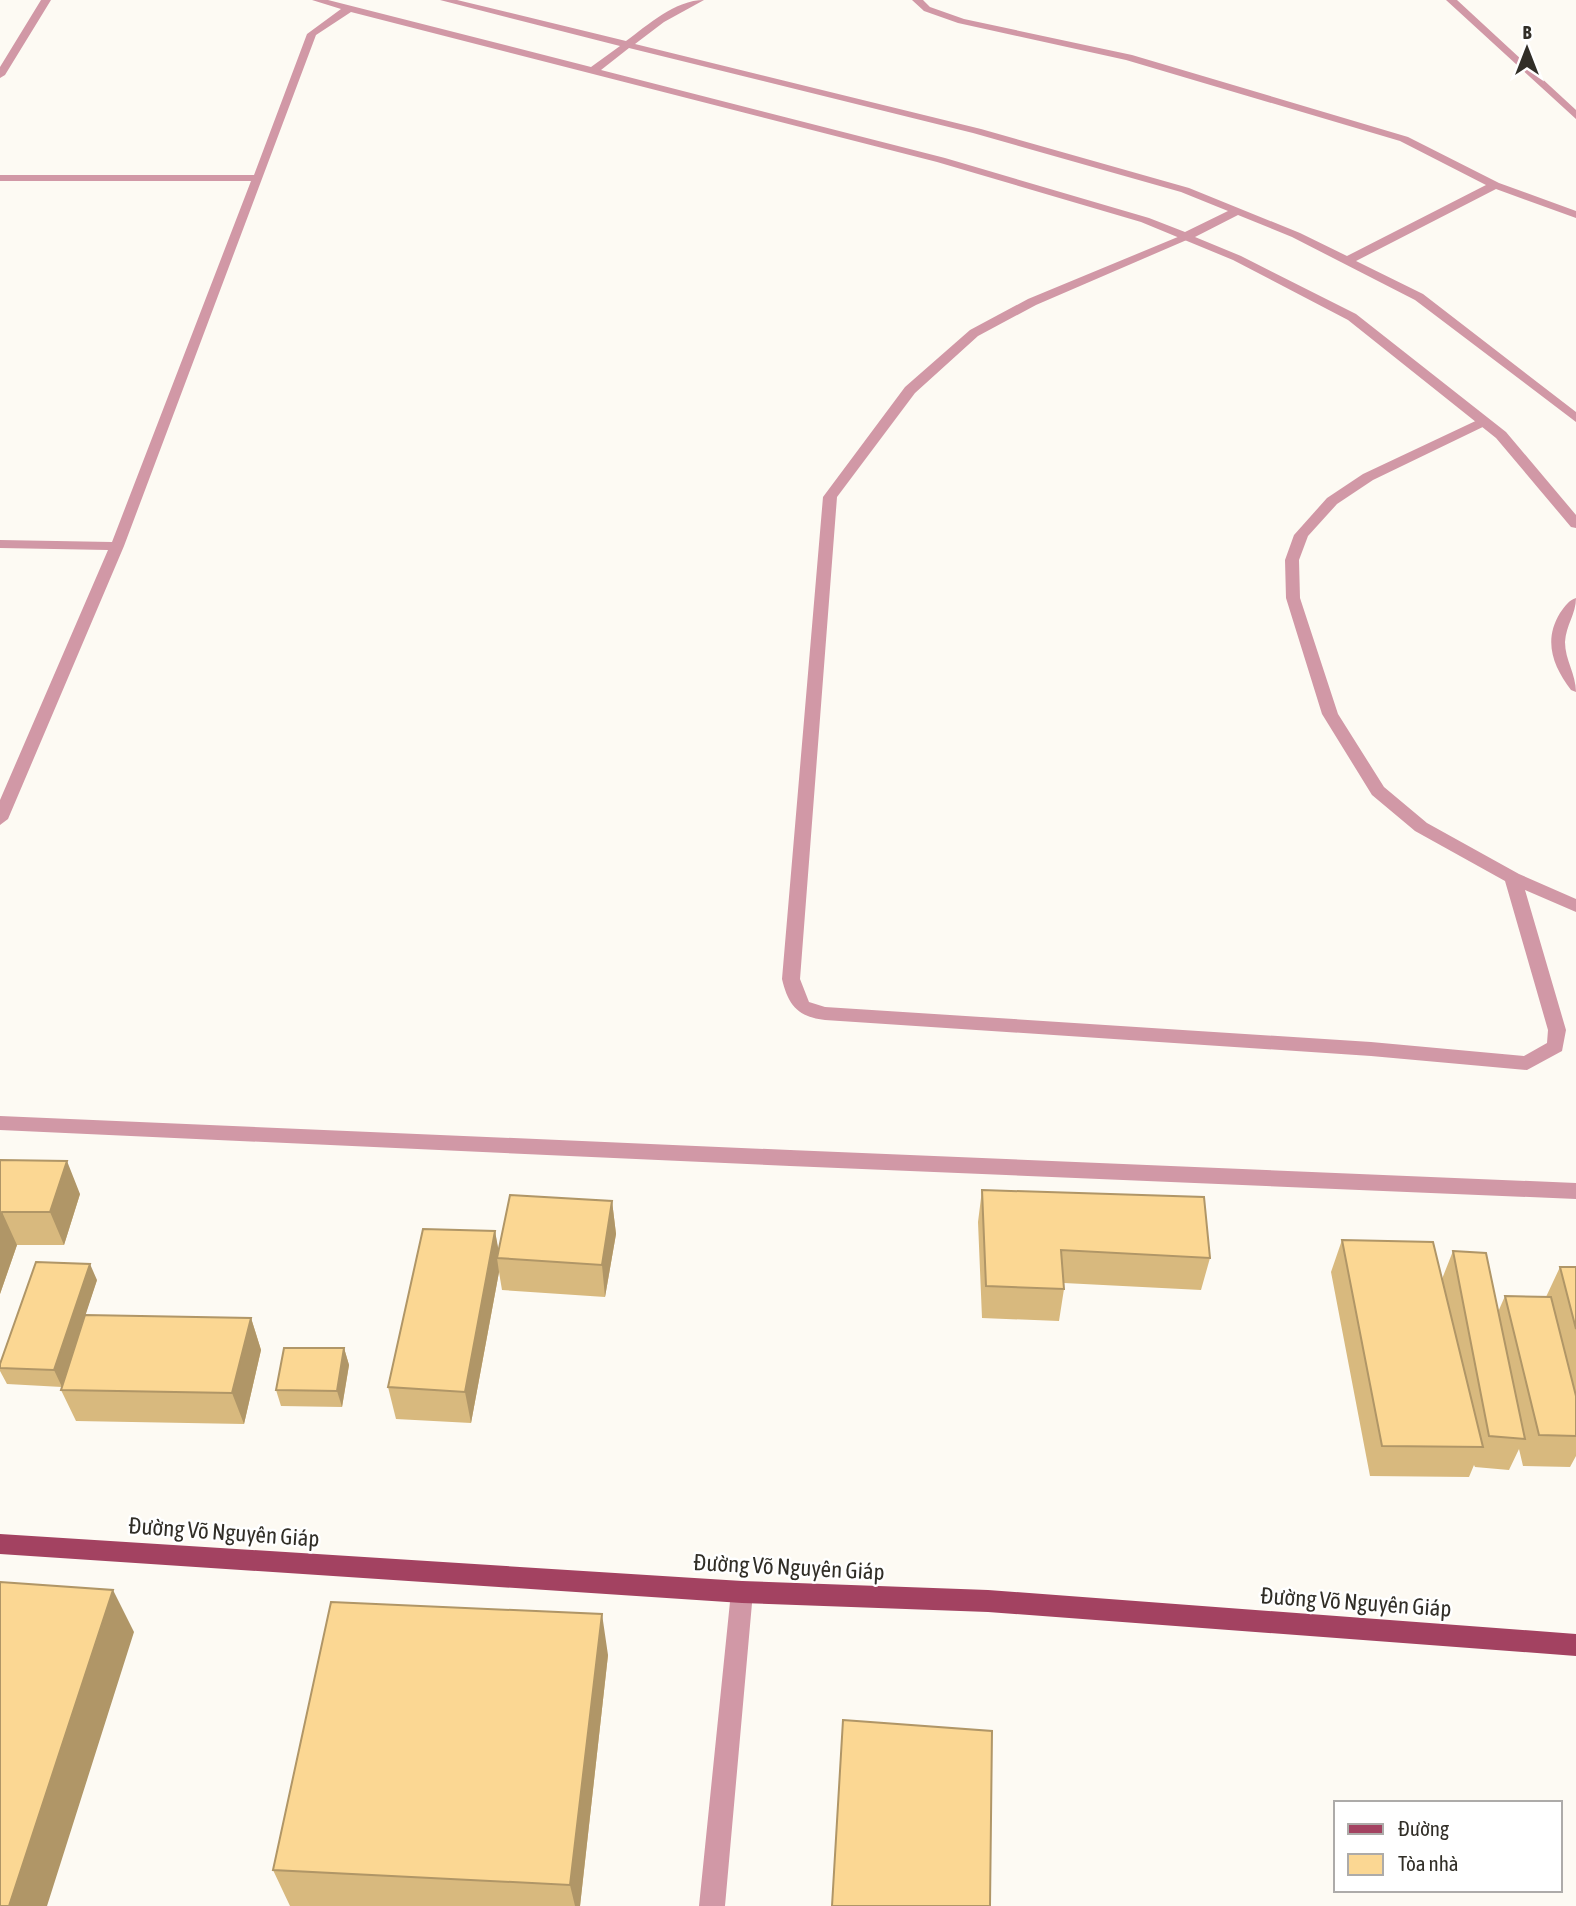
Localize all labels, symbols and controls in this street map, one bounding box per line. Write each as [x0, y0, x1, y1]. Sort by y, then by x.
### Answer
north arrow [1492, 14, 1562, 84]
text: B [1522, 21, 1532, 43]
street label: Đường Võ Nguyên Giáp [128, 1512, 320, 1552]
street label: Đường Võ Nguyên Giáp [693, 1549, 885, 1585]
street label: Đường Võ Nguyên Giáp [1260, 1582, 1452, 1622]
legend [1334, 1801, 1562, 1892]
text: Đường [1398, 1816, 1449, 1840]
text: Tòa nhà [1398, 1851, 1459, 1875]

